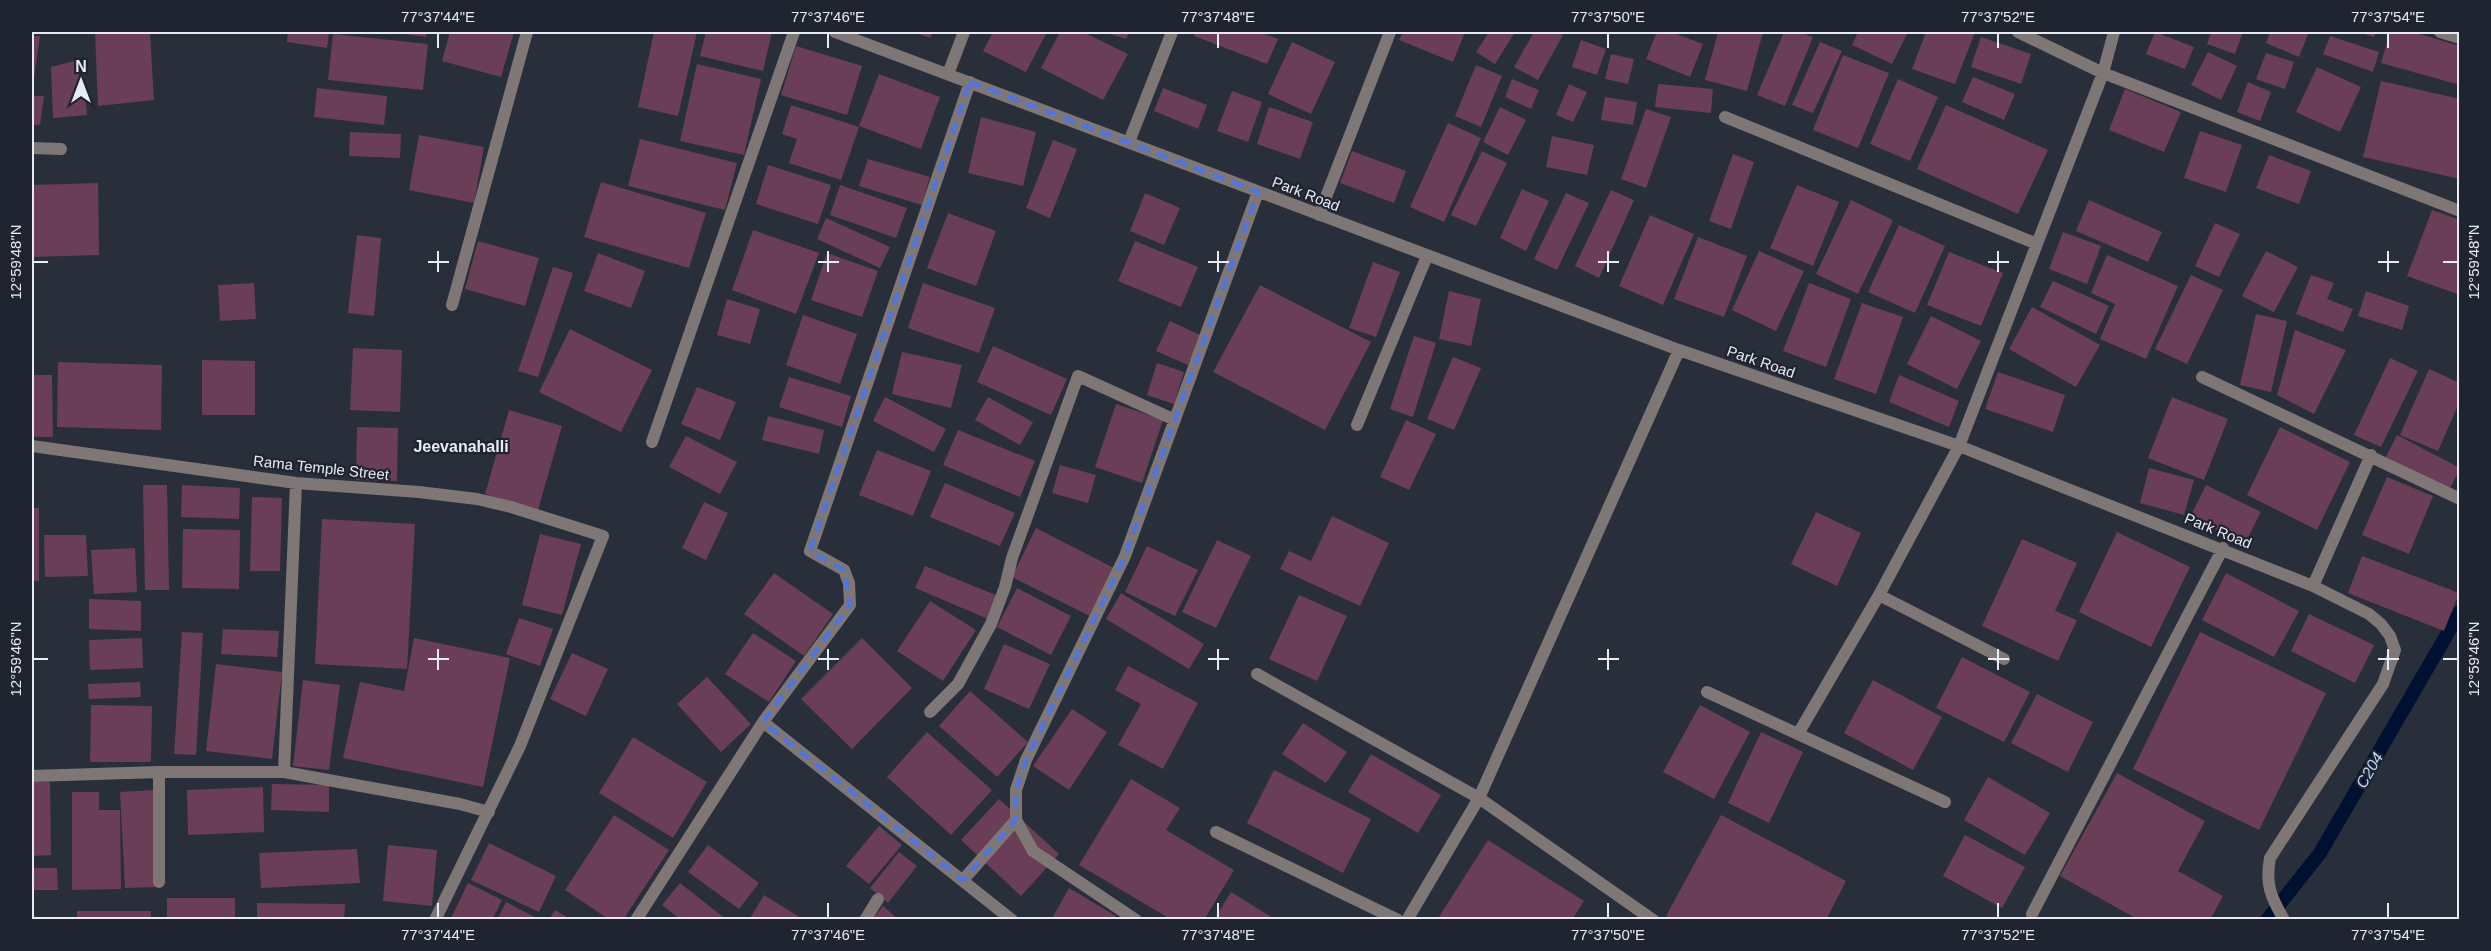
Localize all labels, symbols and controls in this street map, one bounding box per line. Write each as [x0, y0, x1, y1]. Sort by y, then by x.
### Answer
text: 77°37'44"E [401, 8, 475, 25]
text: 77°37'46"E [791, 8, 865, 25]
text: 77°37'48"E [1181, 8, 1255, 25]
text: 77°37'50"E [1571, 8, 1645, 25]
text: 77°37'52"E [1961, 8, 2035, 25]
text: 77°37'54"E [2351, 8, 2425, 25]
north arrow [51, 51, 111, 111]
text: N [75, 58, 87, 75]
street label: Park Road [1270, 173, 1342, 214]
text: 12°59'48"N [7, 224, 24, 300]
text: 12°59'48"N [2465, 224, 2482, 300]
street label: Park Road [1725, 342, 1797, 381]
district label: Jeevanahalli [413, 438, 509, 455]
street label: Rama Temple Street [252, 452, 391, 483]
street label: Park Road [2182, 509, 2254, 552]
text: 12°59'46"N [7, 621, 24, 697]
text: 12°59'46"N [2465, 621, 2482, 697]
water label: C204 [2353, 749, 2386, 791]
text: 77°37'44"E [401, 926, 475, 943]
text: 77°37'46"E [791, 926, 865, 943]
text: 77°37'48"E [1181, 926, 1255, 943]
text: 77°37'50"E [1571, 926, 1645, 943]
text: 77°37'52"E [1961, 926, 2035, 943]
text: 77°37'54"E [2351, 926, 2425, 943]

